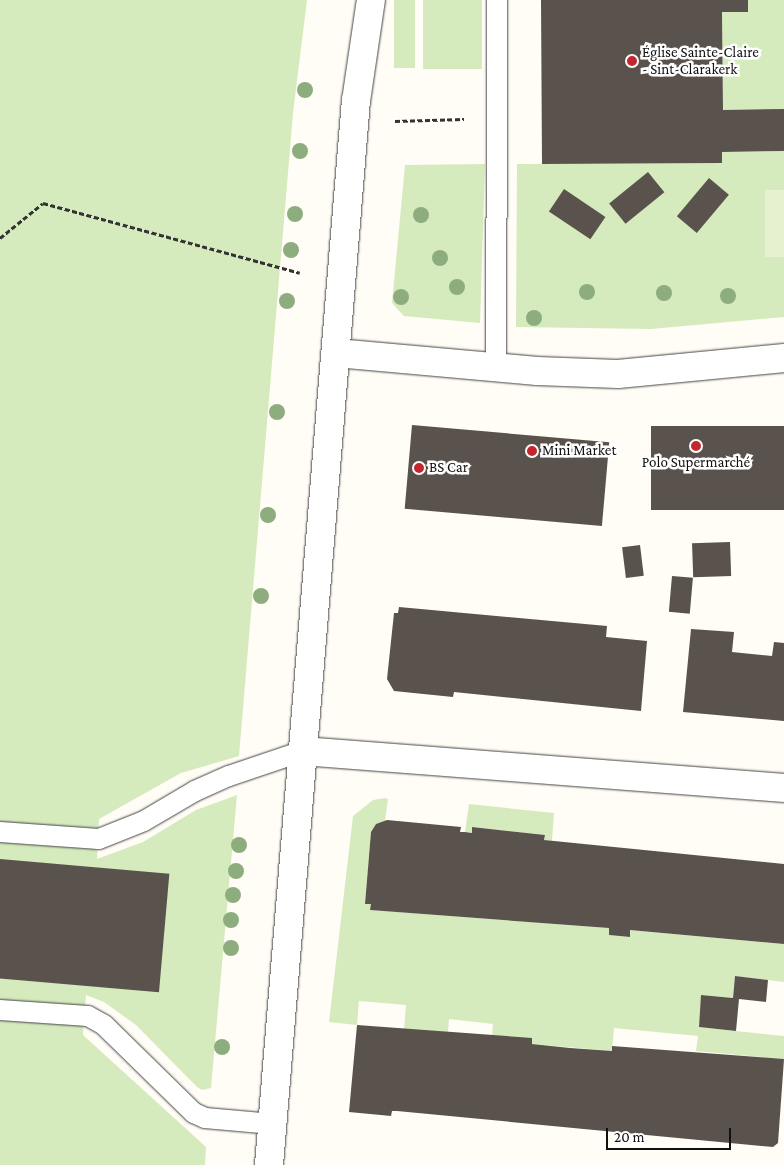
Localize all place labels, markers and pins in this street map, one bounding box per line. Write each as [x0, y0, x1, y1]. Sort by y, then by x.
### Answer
place label: Église Sainte-Claire - Sint-Clarakerk [642, 43, 759, 78]
marker: Église Sainte-Claire - Sint-Clarakerk [626, 55, 638, 67]
marker: Polo Supermarché [690, 440, 702, 452]
place label: Mini Market [542, 442, 616, 460]
marker: Mini Market [526, 445, 538, 457]
place label: Polo Supermarché [642, 454, 750, 472]
place label: BS Car [429, 459, 468, 477]
marker: BS Car [413, 462, 425, 474]

